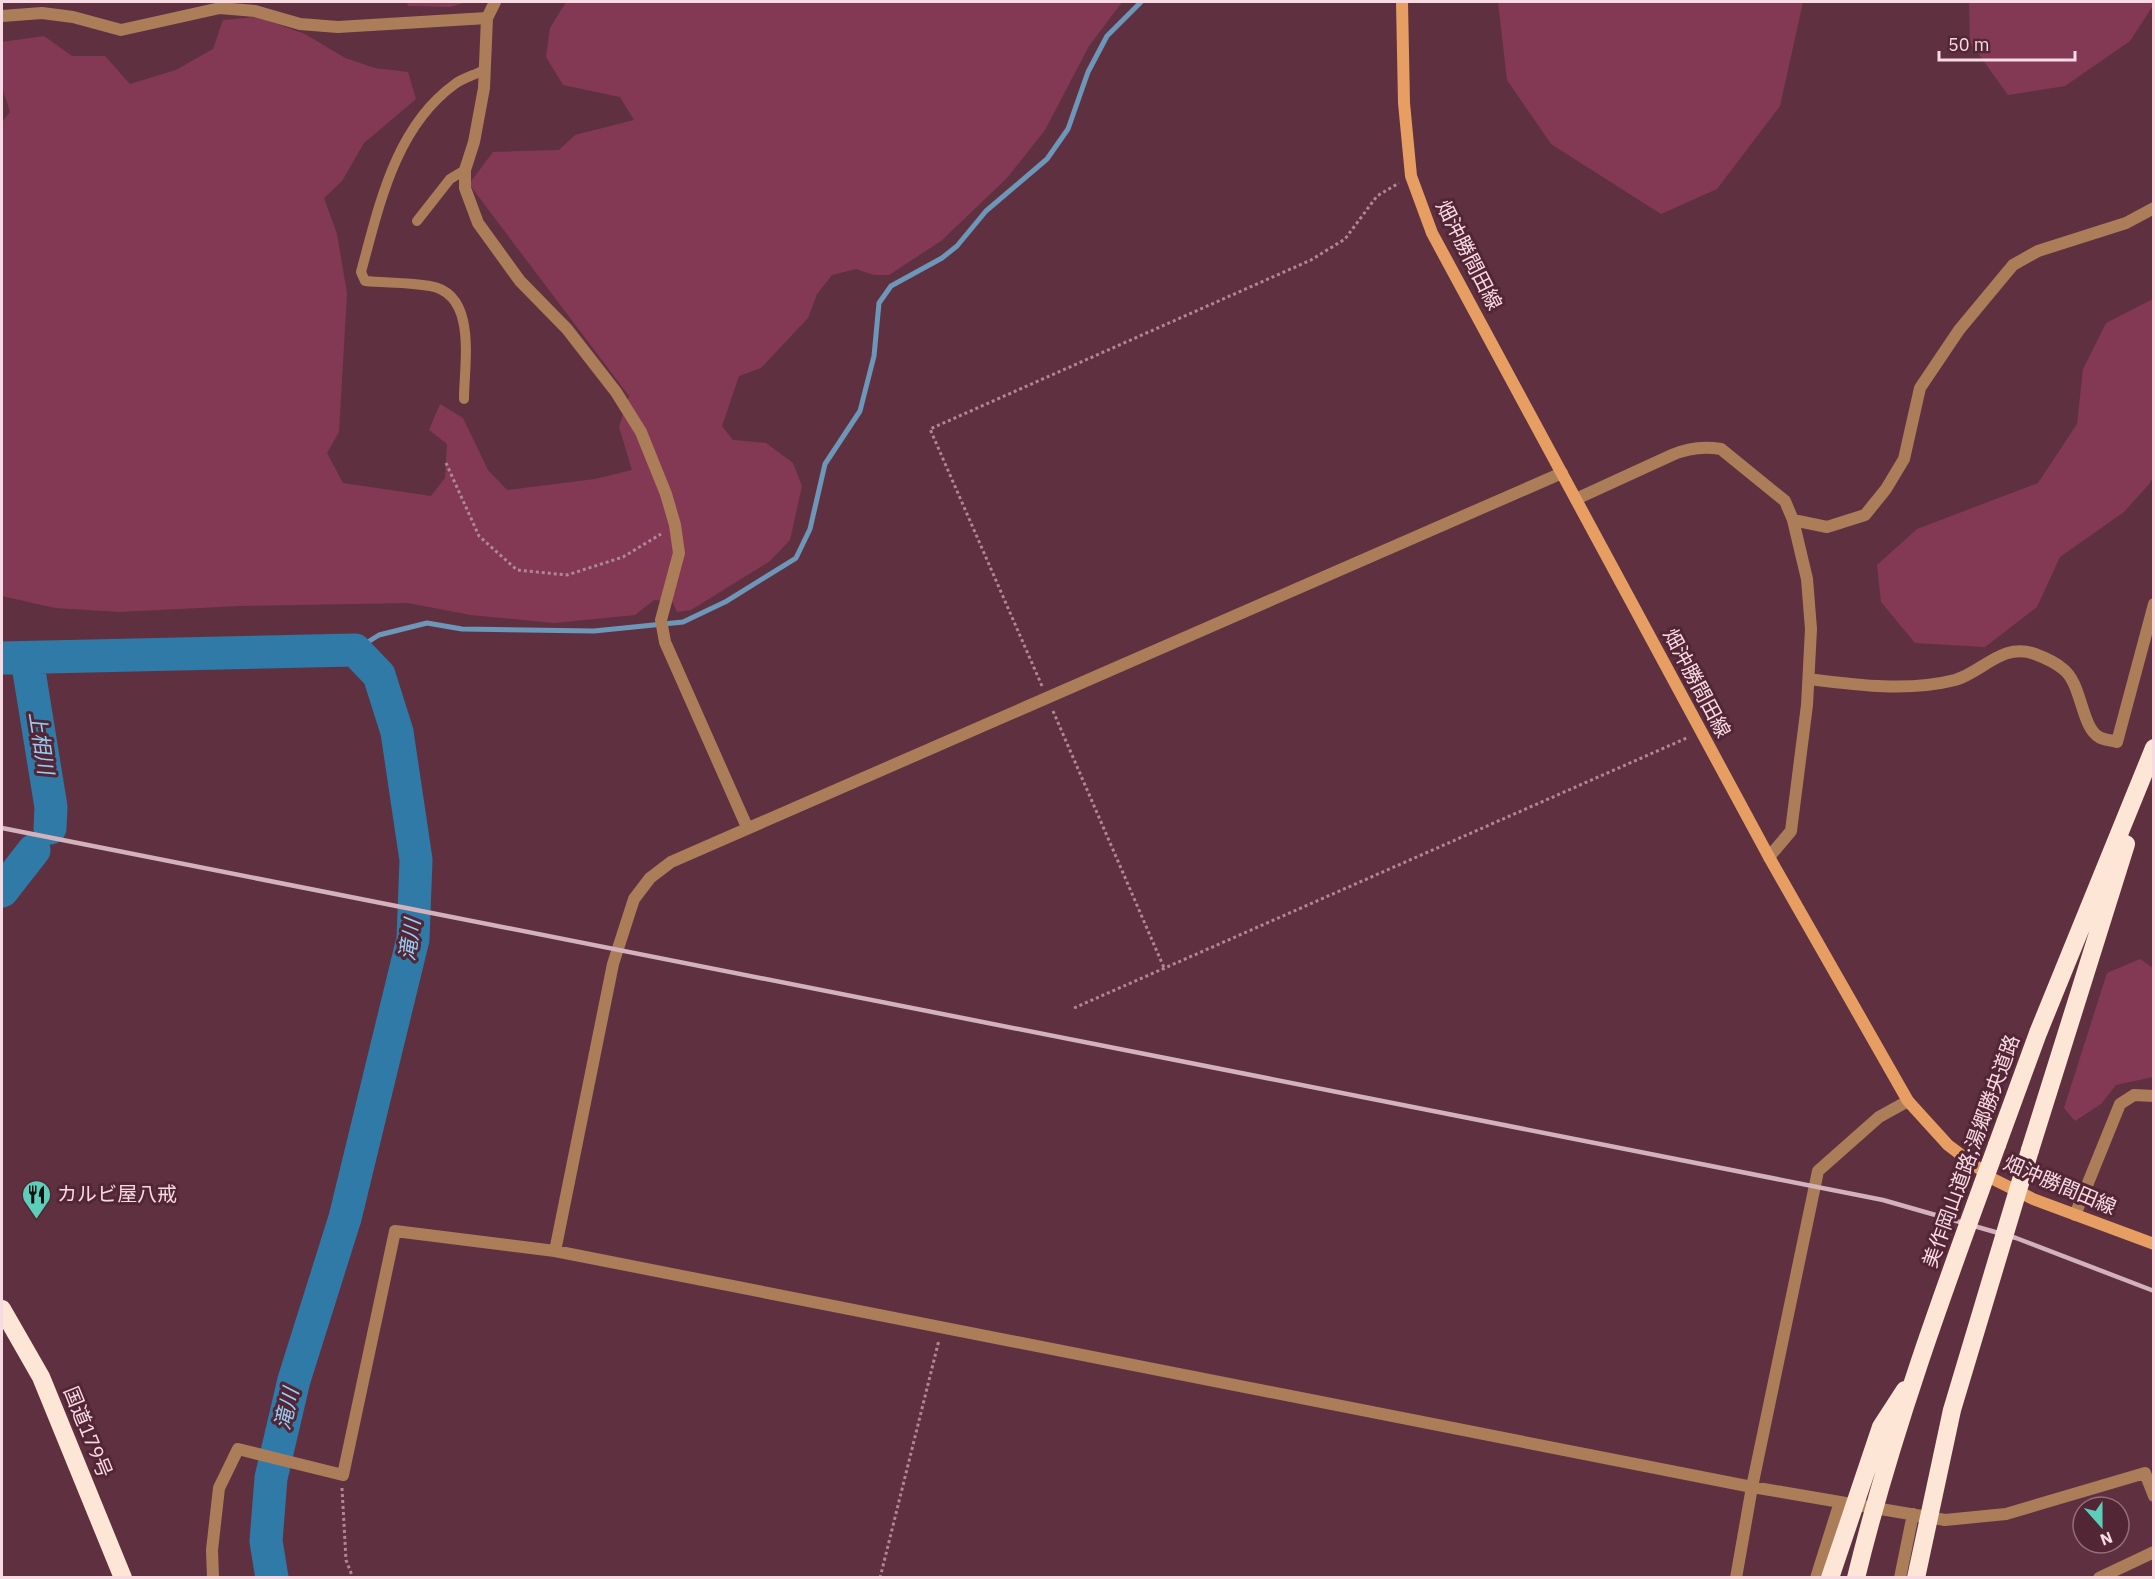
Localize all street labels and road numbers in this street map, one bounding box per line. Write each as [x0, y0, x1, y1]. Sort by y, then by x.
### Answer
street label: 畑沖勝間田線 [1430, 195, 1509, 314]
street label: 畑沖勝間田線 [1657, 623, 1738, 742]
street label: 美作岡山道路;湯郷勝央道路 [1916, 1031, 2025, 1271]
street label: 畑沖勝間田線 [2000, 1149, 2121, 1220]
street label: 国道179号 [58, 1382, 119, 1481]

